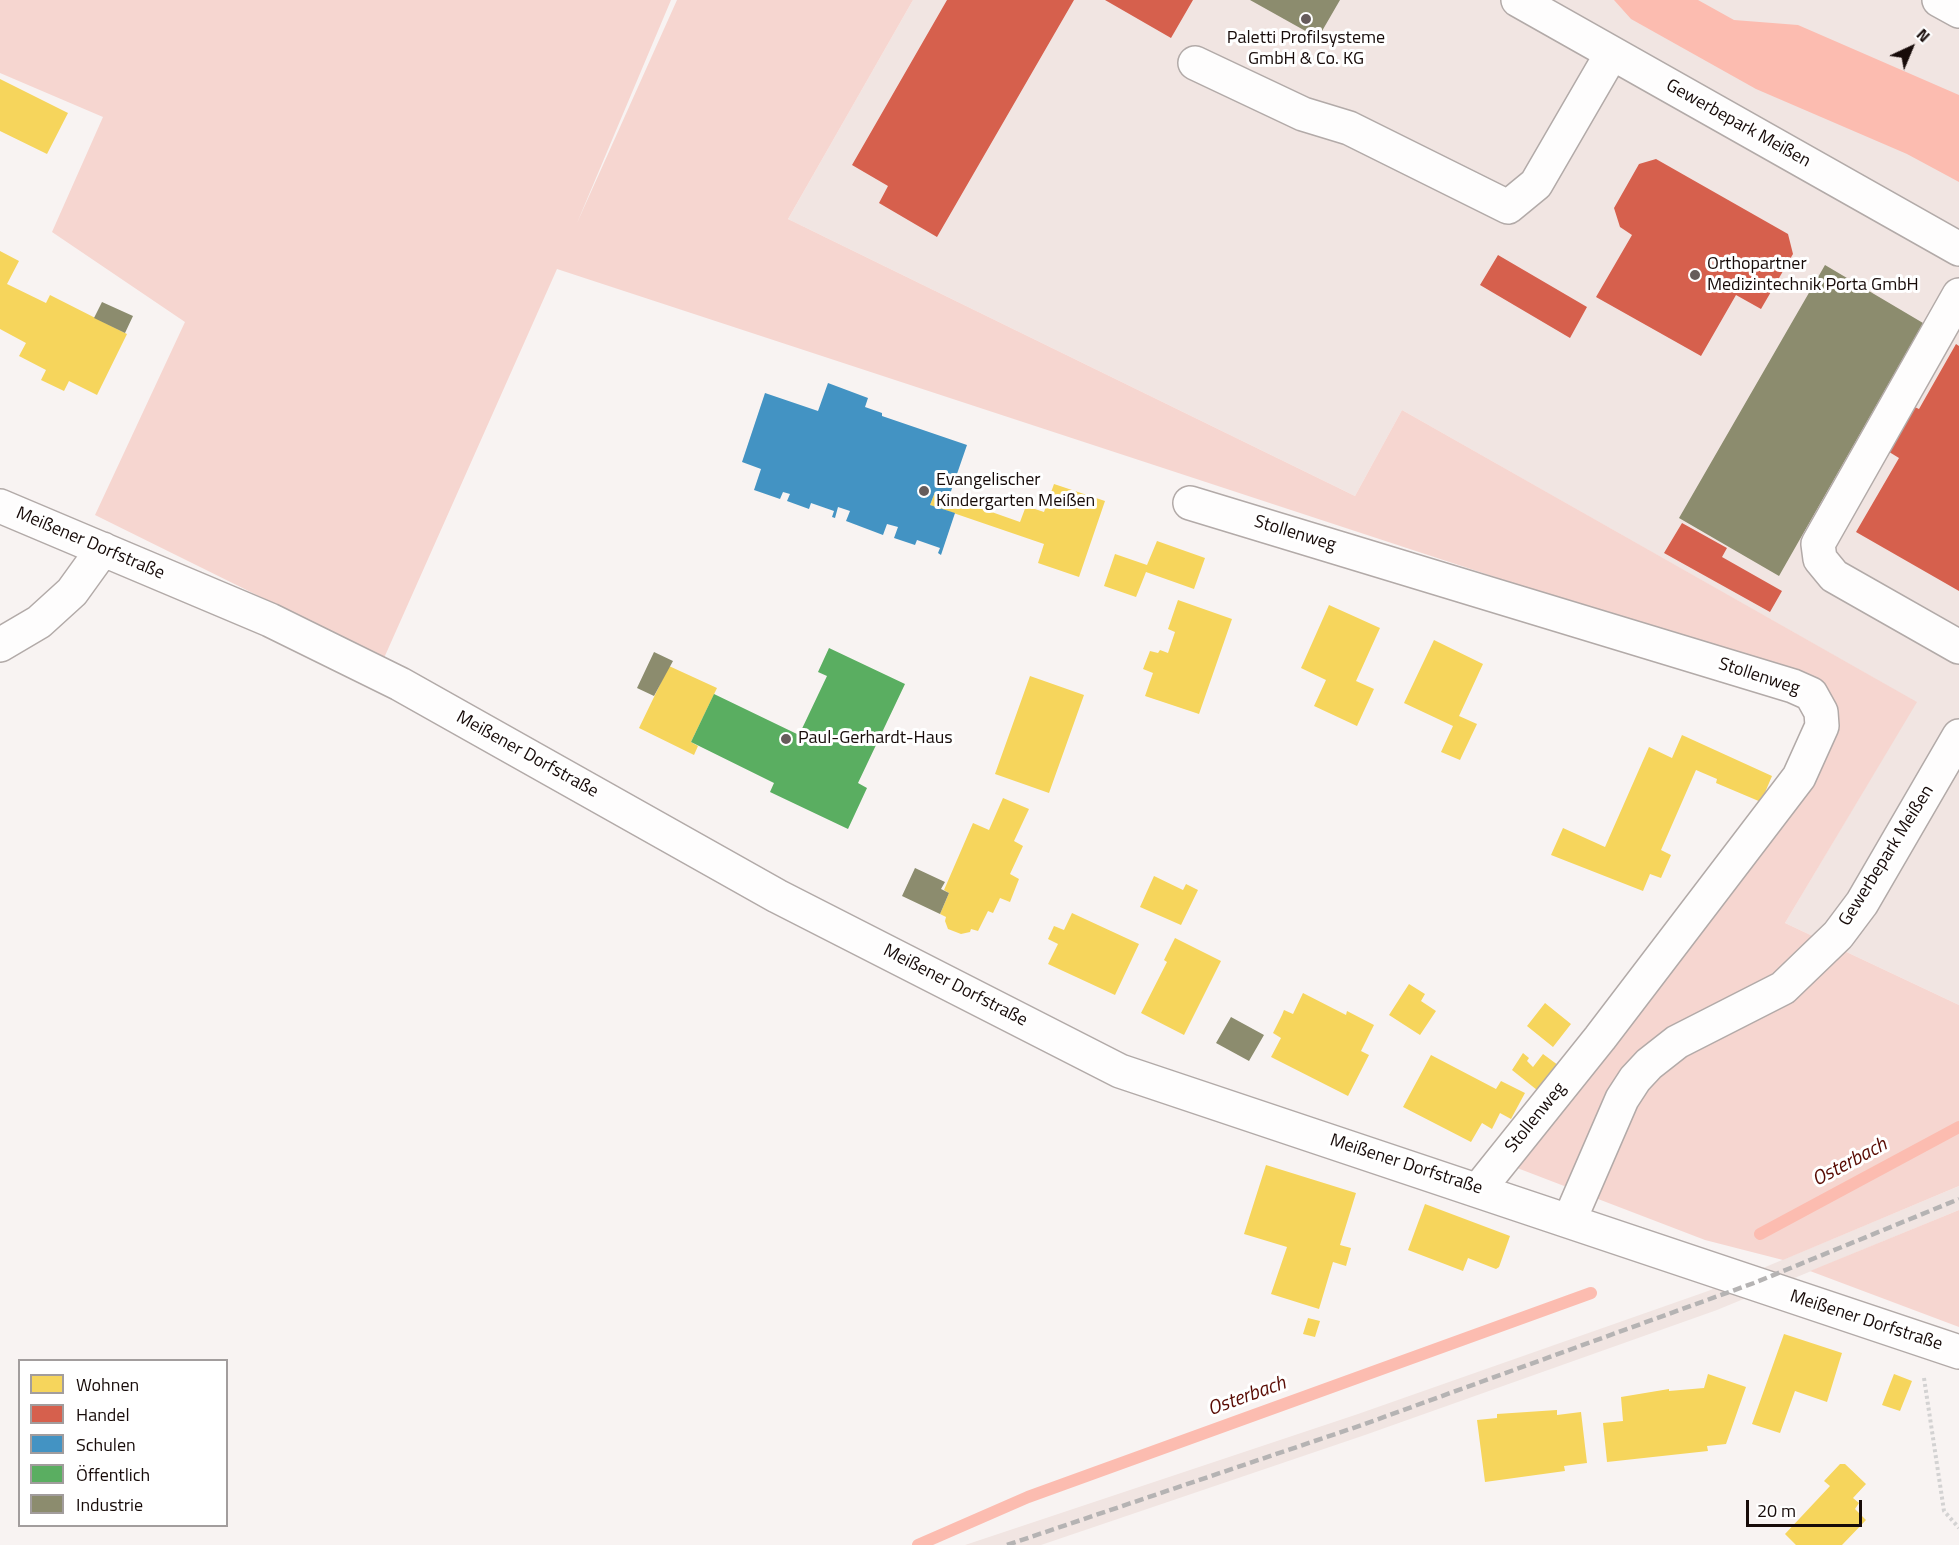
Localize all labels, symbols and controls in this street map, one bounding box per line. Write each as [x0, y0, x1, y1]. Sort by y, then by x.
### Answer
marker: Paletti Profilsysteme GmbH & Co. KG [1299, 12, 1313, 26]
north arrow [1881, 18, 1941, 78]
text: N [1911, 23, 1936, 48]
place label: Paletti Profilsysteme GmbH & Co. KG [1227, 28, 1385, 70]
street label: Gewerbepark Meißen [1662, 75, 1814, 173]
place label: Orthopartner Medizintechnik Porta GmbH [1707, 254, 1919, 296]
marker: Orthopartner Medizintechnik Porta GmbH [1688, 268, 1702, 282]
place label: Evangelischer Kindergarten Meißen [936, 470, 1095, 512]
marker: Evangelischer Kindergarten Meißen [917, 484, 931, 498]
street label: Meißener Dorfstraße [13, 503, 167, 585]
street label: Stollenweg [1252, 511, 1338, 557]
street label: Stollenweg [1716, 654, 1802, 700]
street label: Meißener Dorfstraße [452, 707, 602, 803]
place label: Paul-Gerhardt-Haus [798, 728, 953, 750]
marker: Paul-Gerhardt-Haus [779, 732, 793, 746]
street label: Gewerbepark Meißen [1835, 782, 1939, 930]
street label: Meißener Dorfstraße [879, 940, 1031, 1032]
street label: Stollenweg [1501, 1078, 1571, 1158]
street label: Meißener Dorfstraße [1327, 1130, 1485, 1200]
water label: Osterbach [1809, 1133, 1891, 1193]
street label: Meißener Dorfstraße [1787, 1286, 1945, 1356]
legend [18, 1359, 228, 1527]
text: Wohnen [76, 1371, 139, 1398]
water label: Osterbach [1205, 1372, 1289, 1422]
text: Handel [76, 1401, 130, 1428]
text: Schulen [76, 1431, 136, 1458]
text: Öffentlich [76, 1461, 150, 1488]
scale bar [1749, 1488, 1864, 1526]
text: Industrie [76, 1491, 143, 1518]
text: 20 m [1757, 1497, 1796, 1524]

